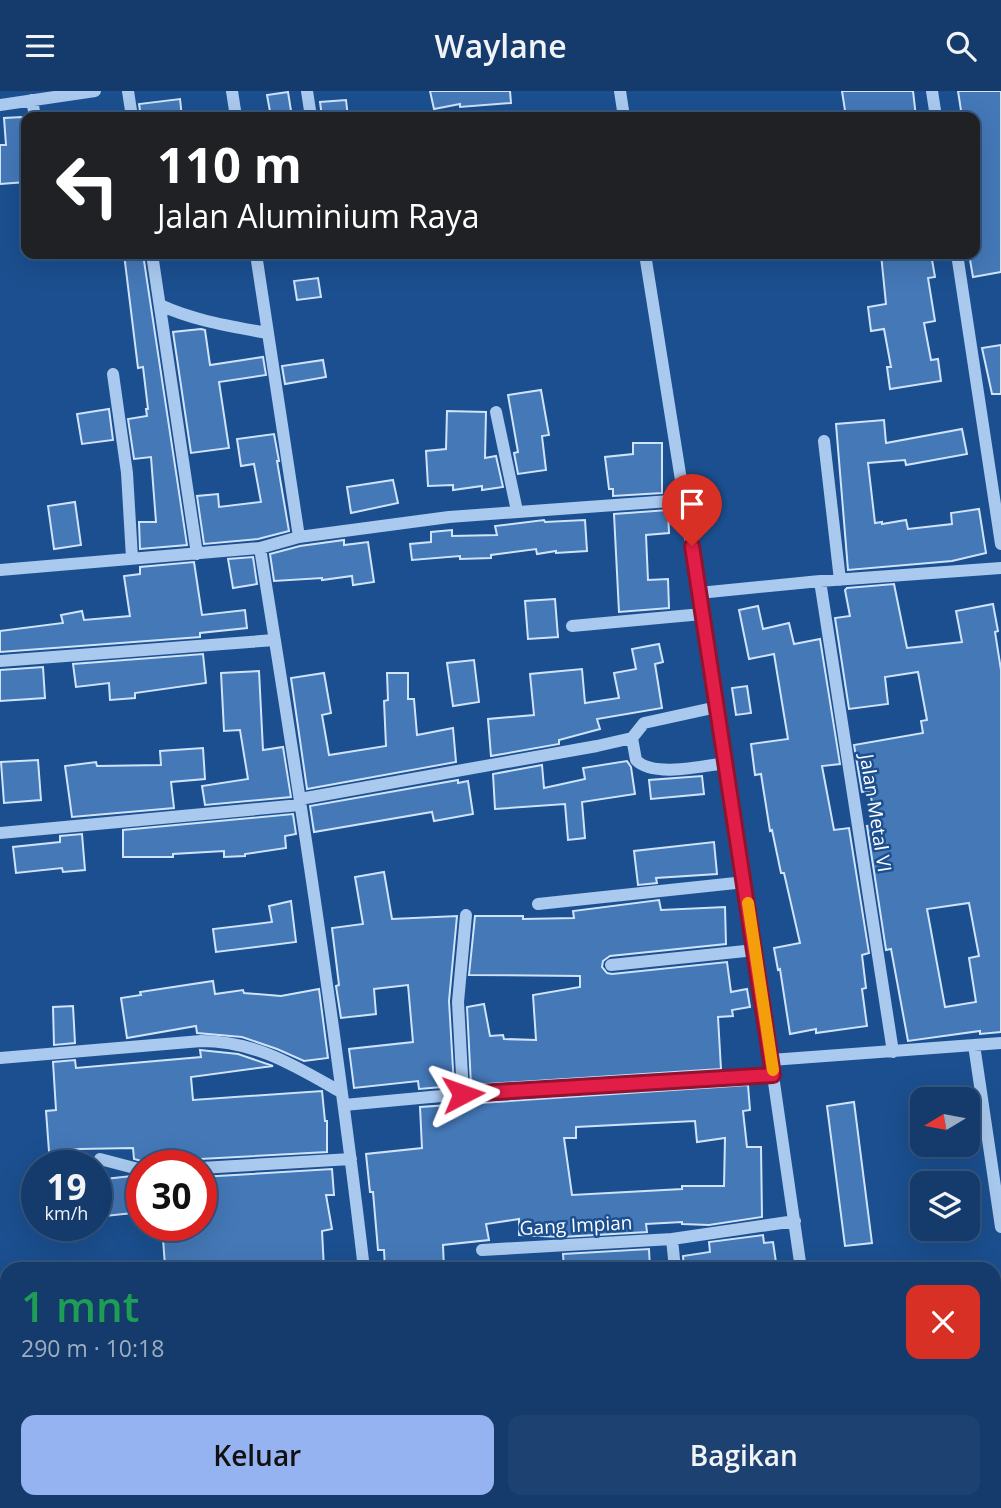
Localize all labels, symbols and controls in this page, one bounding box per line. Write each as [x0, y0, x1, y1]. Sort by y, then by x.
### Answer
text: Waylane [434, 24, 567, 67]
icon: menu [21, 27, 59, 65]
icon: search [942, 27, 980, 65]
text: 110 m [157, 131, 302, 197]
icon: left [42, 140, 133, 231]
text: Jalan Aluminium Raya [157, 194, 479, 237]
pin [662, 474, 722, 546]
icon: arrive [673, 485, 711, 523]
street label: Jalan Metal VI [854, 750, 898, 874]
position arrow [426, 1057, 500, 1131]
north arrow [910, 1087, 980, 1157]
map controls [910, 1087, 980, 1241]
speed limit sign: 30 [126, 1150, 217, 1241]
text: 19 [46, 1163, 87, 1210]
button: layers [910, 1171, 980, 1241]
text: km/h [45, 1201, 88, 1225]
street label: Gang Impian [519, 1209, 633, 1241]
text: 1 mnt [21, 1277, 139, 1334]
button: close [906, 1285, 980, 1359]
text: 290 m · 10:18 [21, 1332, 164, 1364]
button: Keluar [21, 1415, 494, 1495]
button: Bagikan [508, 1415, 980, 1495]

